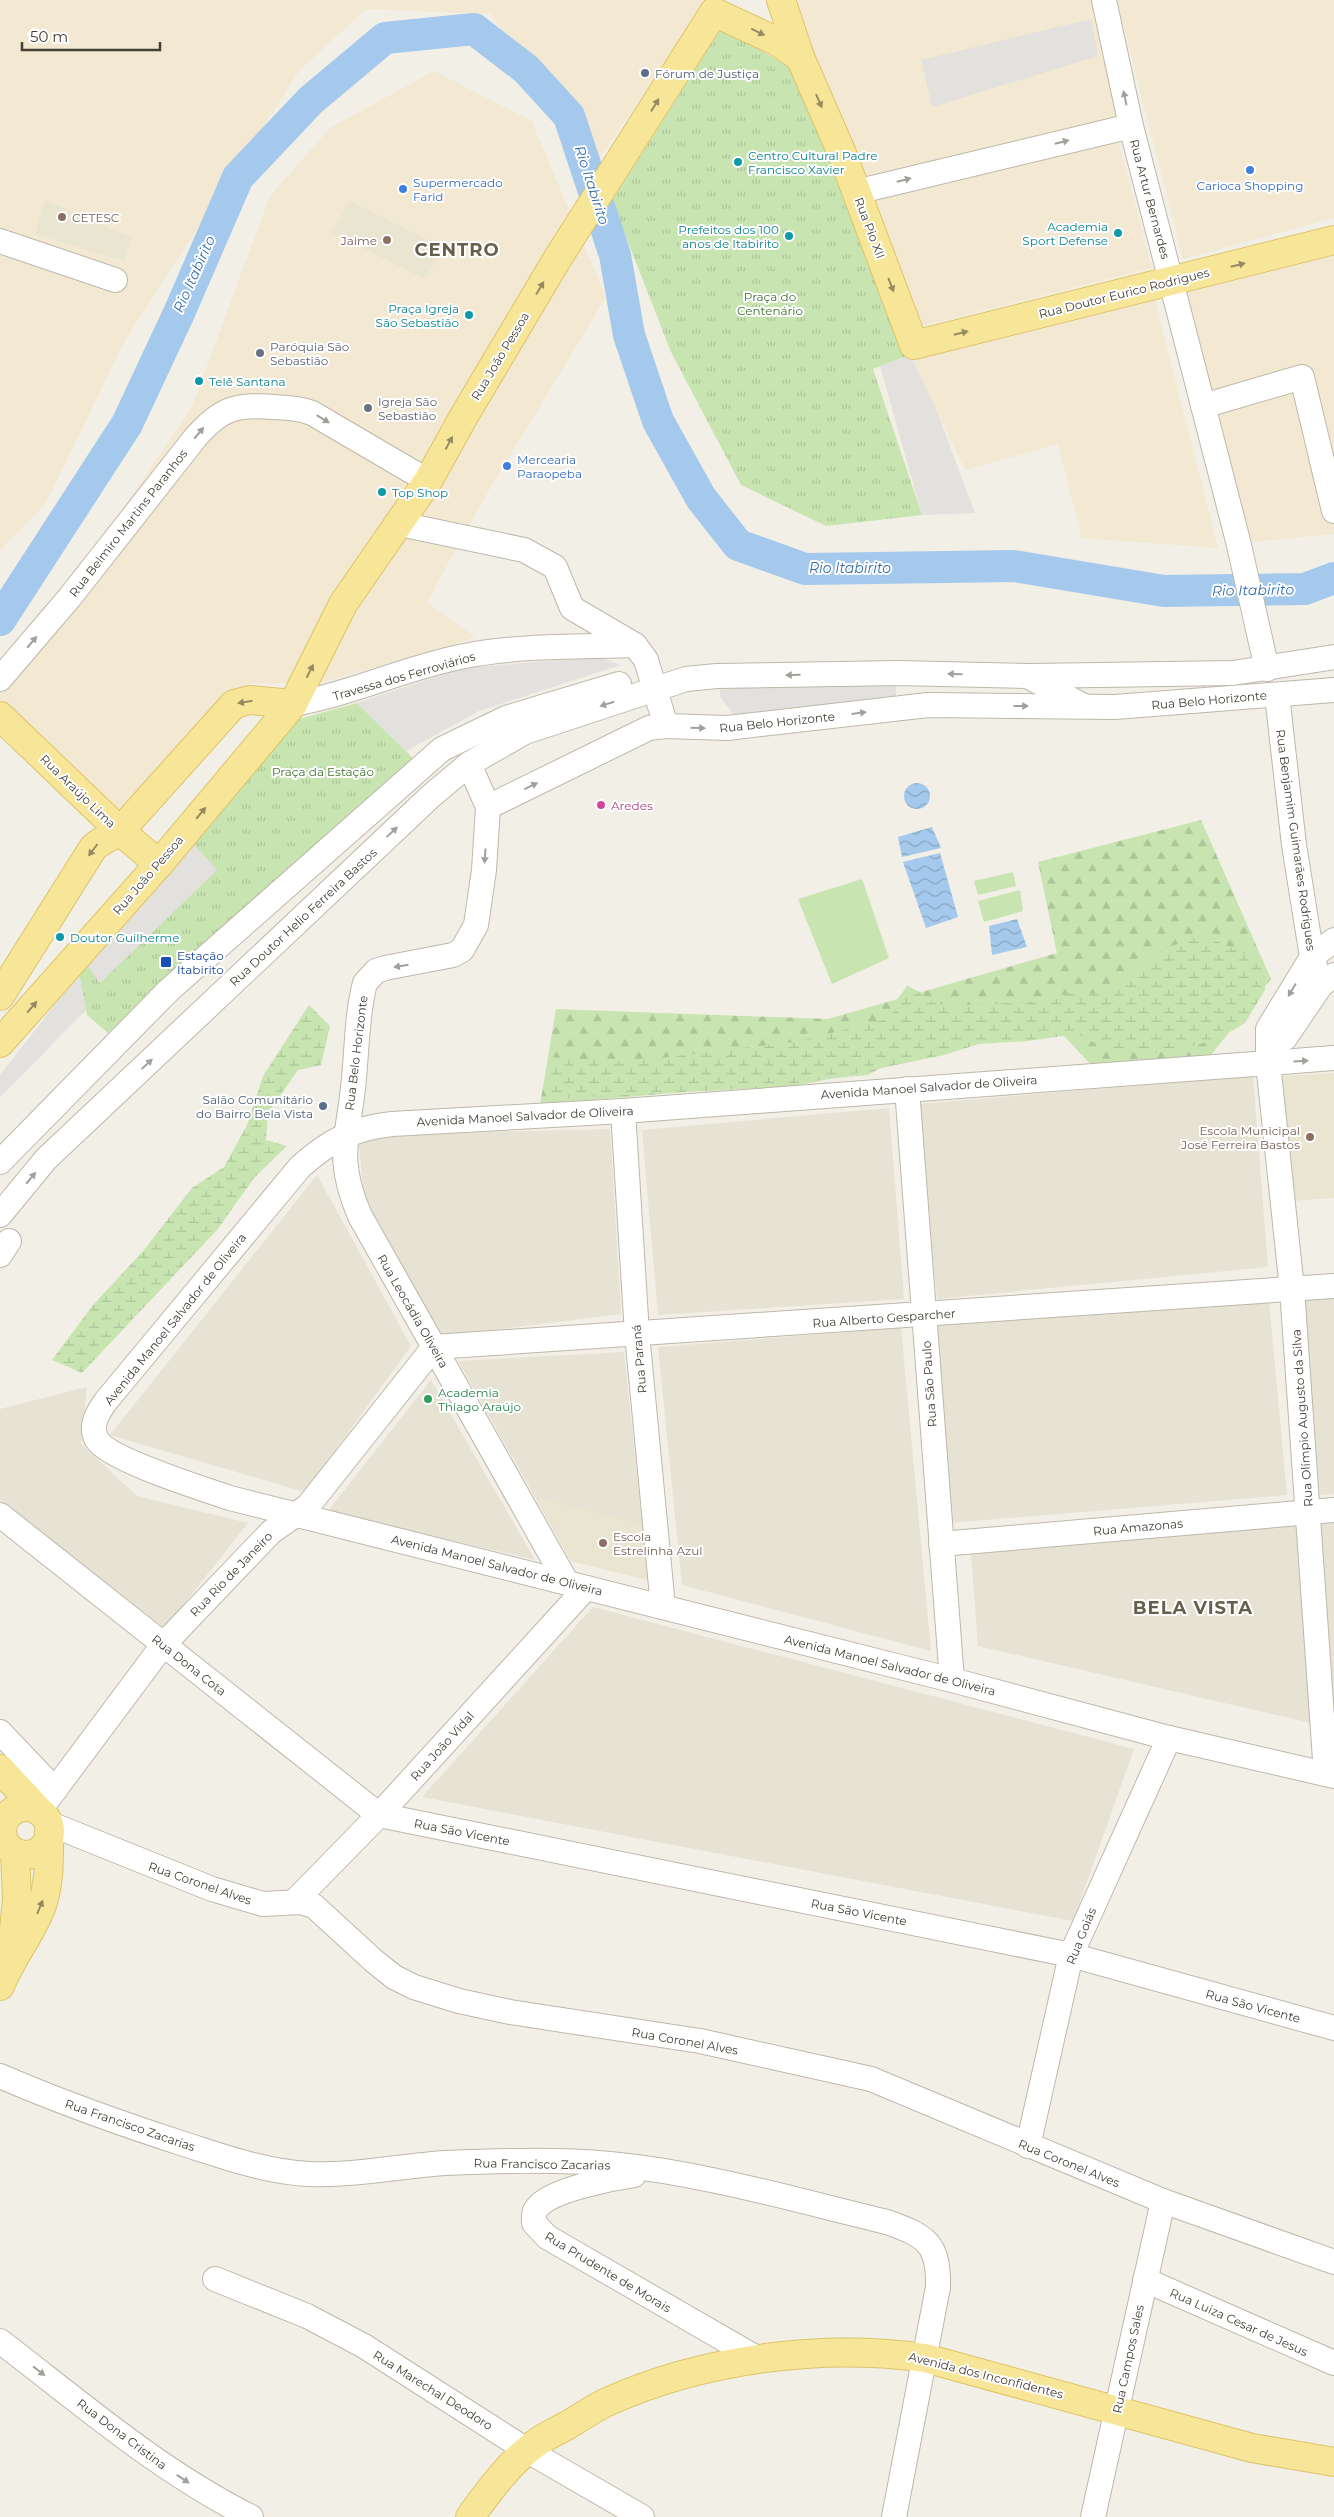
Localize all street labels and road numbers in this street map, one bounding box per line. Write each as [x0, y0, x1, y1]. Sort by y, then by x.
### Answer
street label: Rua Artur Bernardes [1127, 137, 1173, 261]
street label: Rua Pio XII [851, 195, 889, 261]
street label: Rua Doutor Eurico Rodrigues [1037, 264, 1211, 322]
street label: Rua João Pessoa [468, 309, 532, 403]
street label: Rua Belmiro Martins Paranhos [66, 446, 190, 600]
street label: Travessa dos Ferroviários [331, 648, 477, 704]
street label: Rua Belo Horizonte [1151, 687, 1267, 713]
street label: Rua Belo Horizonte [719, 708, 835, 736]
street label: Rua Benjamim Guimarães Rodrigues [1273, 728, 1319, 952]
street label: Rua Araújo Lima [37, 751, 119, 831]
street label: Rua João Pessoa [109, 832, 187, 918]
street label: Rua Doutor Helio Ferreira Bastos [226, 845, 380, 989]
street label: Rua Belo Horizonte [341, 995, 371, 1111]
street label: Avenida Manoel Salvador de Oliveira [820, 1072, 1038, 1102]
street label: Avenida Manoel Salvador de Oliveira [416, 1103, 634, 1129]
street label: Avenida Manoel Salvador de Oliveira [101, 1230, 249, 1408]
street label: Rua Leocádia Oliveira [374, 1251, 452, 1371]
street label: Rua Alberto Gesparcher [812, 1305, 956, 1330]
street label: Rua Paraná [629, 1324, 649, 1394]
street label: Rua Olímpio Augusto da Silva [1288, 1329, 1316, 1507]
street label: Rua São Paulo [919, 1340, 939, 1428]
street label: Rua Amazonas [1093, 1516, 1184, 1538]
street label: Rua Rio de Janeiro [187, 1529, 275, 1619]
street label: Avenida Manoel Salvador de Oliveira [390, 1531, 604, 1599]
street label: Rua Dona Cota [149, 1631, 229, 1699]
street label: Avenida Manoel Salvador de Oliveira [783, 1631, 997, 1699]
street label: Rua João Vidal [407, 1708, 477, 1784]
street label: Rua São Vicente [413, 1815, 511, 1849]
street label: Rua Coronel Alves [147, 1858, 254, 1908]
street label: Rua São Vicente [810, 1895, 908, 1929]
street label: Rua Goiás [1063, 1905, 1099, 1967]
street label: Rua São Vicente [1204, 1986, 1302, 2026]
street label: Rua Coronel Alves [631, 2024, 740, 2058]
street label: Rua Francisco Zacarias [63, 2096, 197, 2154]
street label: Rua Coronel Alves [1016, 2136, 1122, 2190]
street label: Rua Francisco Zacarias [474, 2155, 611, 2173]
street label: Rua Prudente de Morais [542, 2228, 674, 2316]
street label: Rua Luiza Cesar de Jesus [1168, 2285, 1310, 2359]
street label: Rua Campos Sales [1109, 2303, 1147, 2415]
street label: Rua Marechal Deodoro [370, 2347, 496, 2433]
street label: Avenida dos Inconfidentes [907, 2349, 1065, 2402]
street label: Rua Dona Cristina [74, 2395, 170, 2473]

